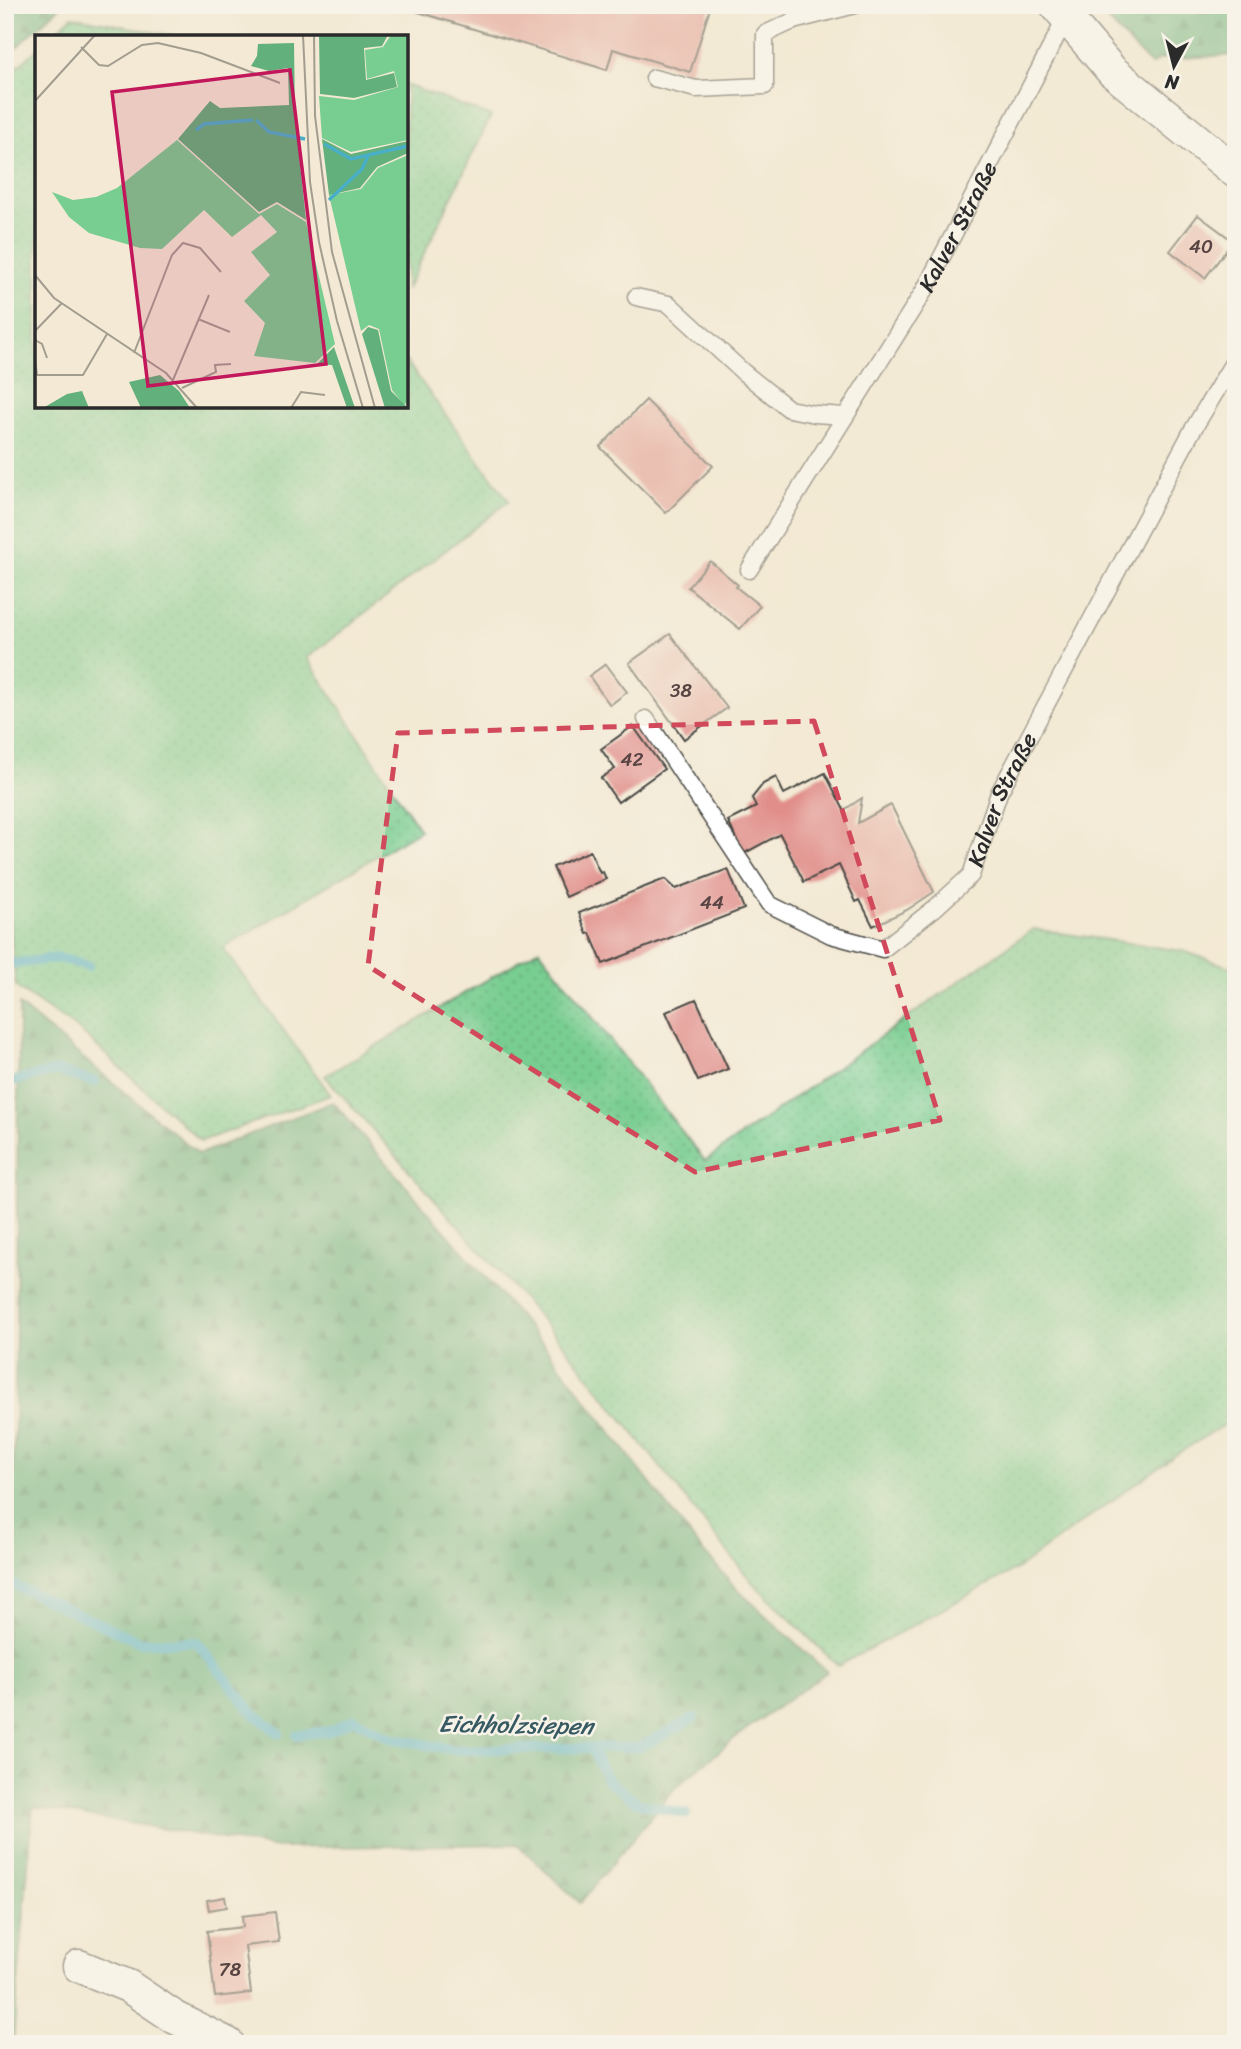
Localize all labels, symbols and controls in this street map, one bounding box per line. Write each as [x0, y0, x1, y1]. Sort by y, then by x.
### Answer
north arrow [1140, 32, 1210, 102]
inset map [35, 35, 408, 408]
text: N [1163, 65, 1182, 100]
street label: Kalver Straße [907, 154, 1009, 300]
house number: 40 [1189, 230, 1213, 263]
house number: 38 [670, 674, 692, 707]
street label: Kalver Straße [955, 725, 1049, 872]
house number: 42 [621, 743, 643, 776]
house number: 44 [700, 886, 724, 919]
water label: Eichholzsiepen [439, 1703, 597, 1747]
house number: 78 [219, 1953, 242, 1986]

